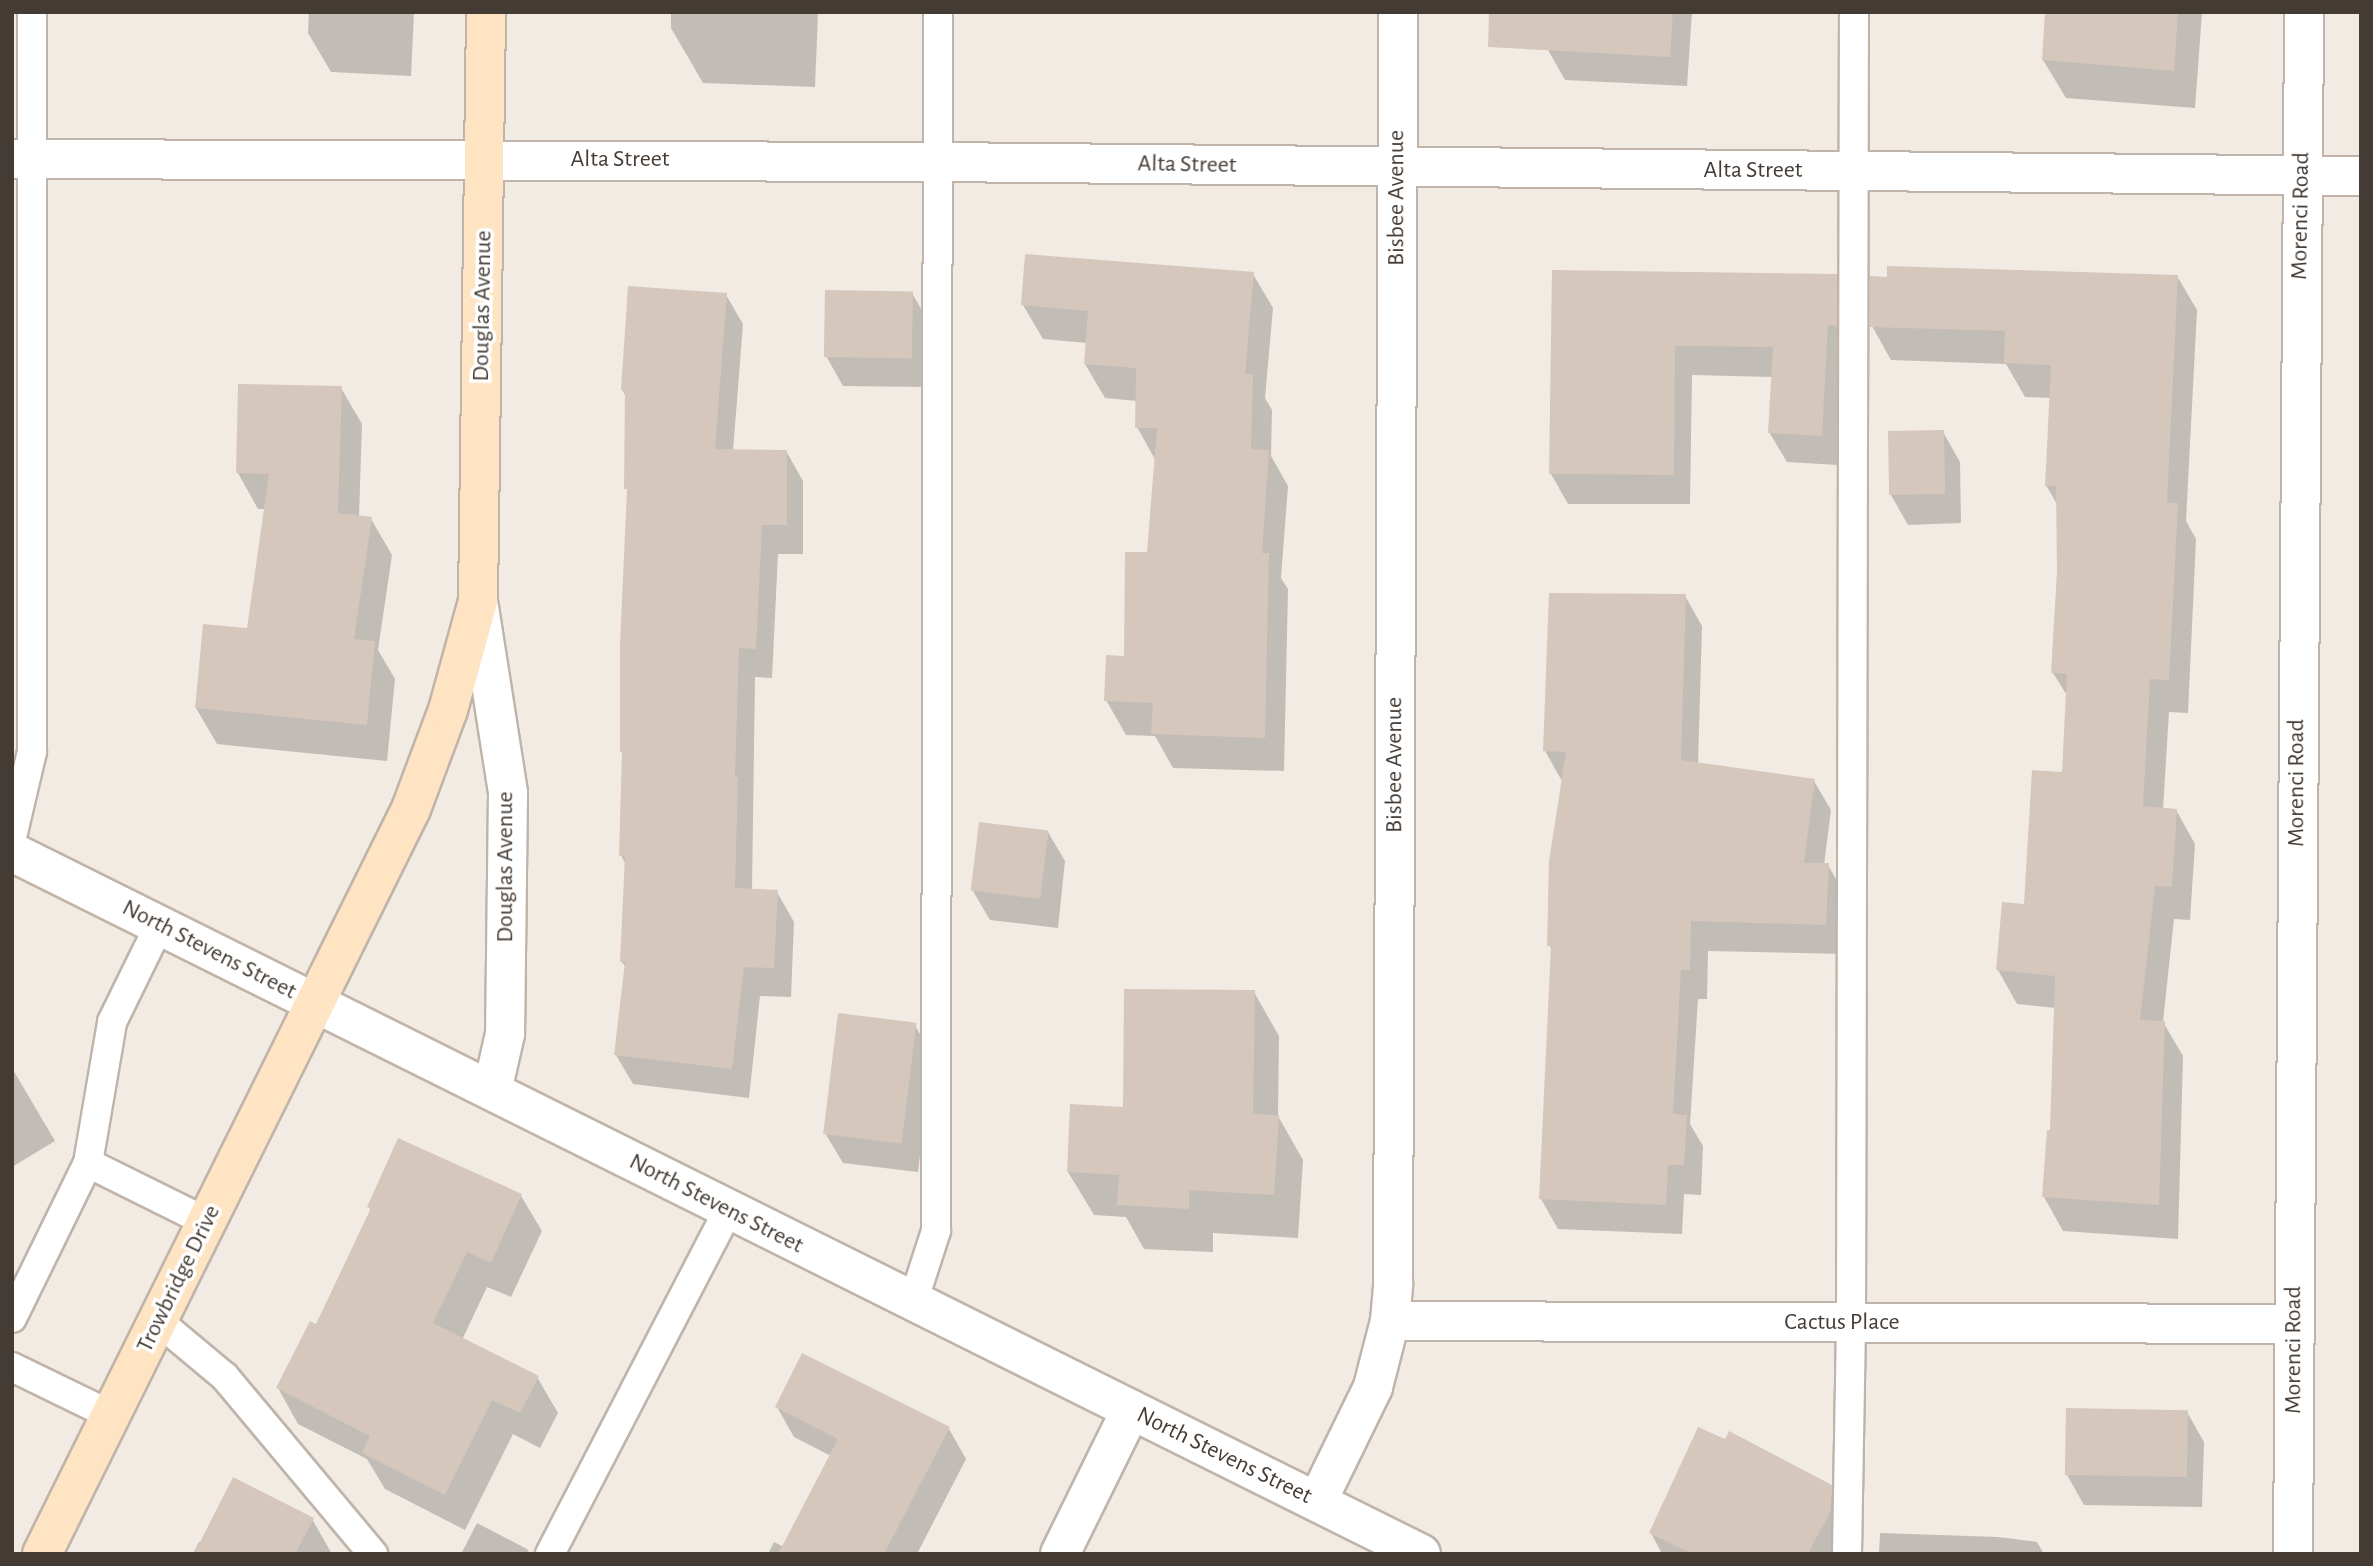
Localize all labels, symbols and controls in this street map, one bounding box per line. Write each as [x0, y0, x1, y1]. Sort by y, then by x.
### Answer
street label: Bisbee Avenue [1383, 130, 1411, 266]
street label: Alta Street [571, 146, 669, 174]
street label: Alta Street [1137, 150, 1237, 180]
street label: Morenci Road [2285, 152, 2317, 280]
street label: Alta Street [1704, 157, 1802, 185]
street label: Douglas Avenue [467, 230, 499, 382]
street label: Bisbee Avenue [1381, 697, 1409, 833]
street label: Morenci Road [2283, 719, 2311, 847]
street label: Douglas Avenue [492, 791, 520, 943]
street label: North Stevens Street [117, 894, 301, 1006]
street label: North Stevens Street [624, 1148, 808, 1260]
street label: Trowbridge Drive [131, 1201, 227, 1357]
street label: Morenci Road [2280, 1286, 2308, 1414]
street label: Cactus Place [1784, 1309, 1900, 1337]
street label: North Stevens Street [1132, 1401, 1316, 1511]

